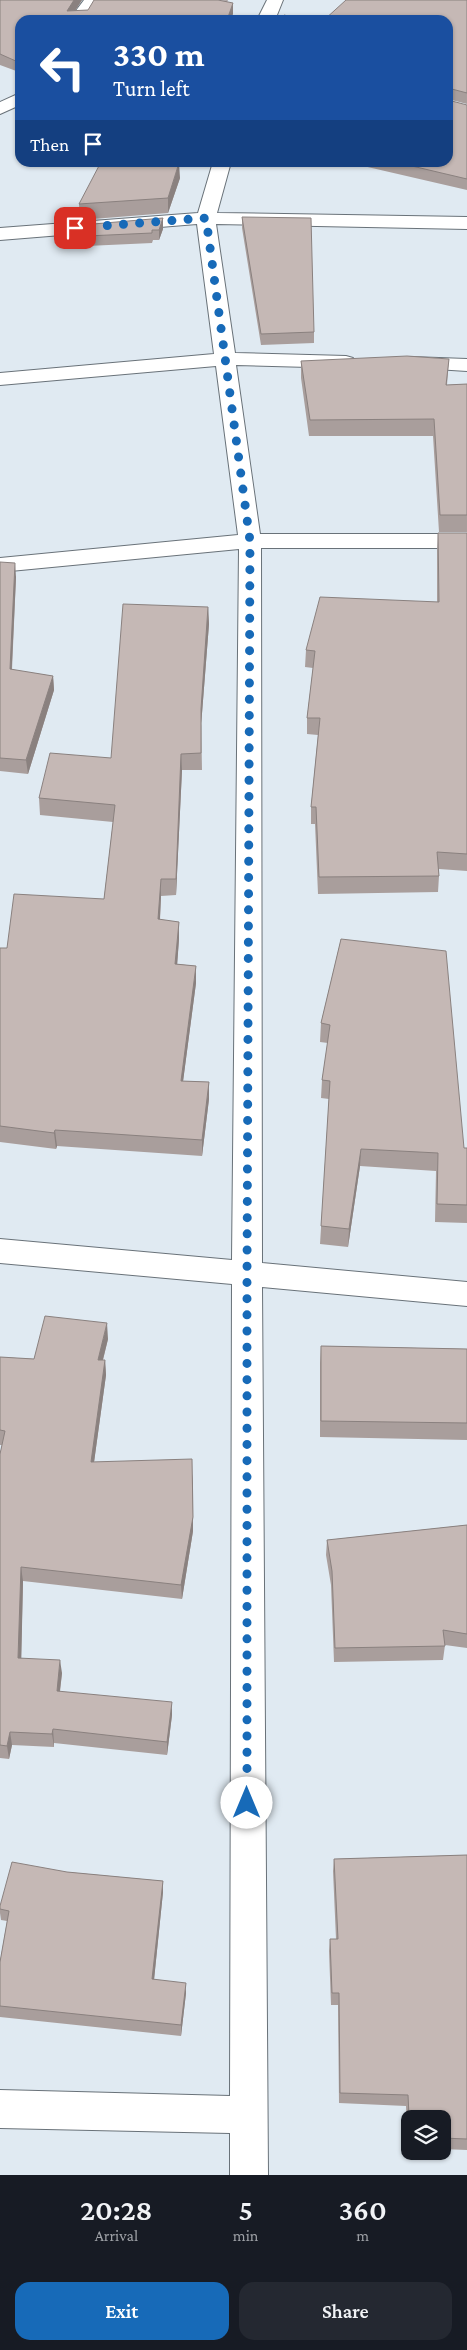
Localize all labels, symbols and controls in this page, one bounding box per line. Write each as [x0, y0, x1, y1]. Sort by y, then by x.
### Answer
icon: left [30, 35, 95, 100]
text: 330 m [113, 35, 205, 74]
text: Turn left [113, 76, 190, 101]
icon: arrive [79, 130, 107, 158]
text: Then [30, 134, 69, 155]
pin [54, 207, 96, 249]
icon: arrive [61, 214, 89, 242]
position arrow [220, 1776, 272, 1828]
map controls [401, 2110, 451, 2160]
button: layers [401, 2110, 451, 2160]
text: 20:28 [80, 2193, 153, 2226]
text: 5 [238, 2193, 253, 2226]
text: 360 [339, 2193, 387, 2226]
text: Arrival [95, 2227, 138, 2244]
text: min [233, 2227, 258, 2244]
text: m [356, 2227, 369, 2244]
button: Exit [15, 2282, 229, 2340]
button: Share [239, 2282, 452, 2340]

